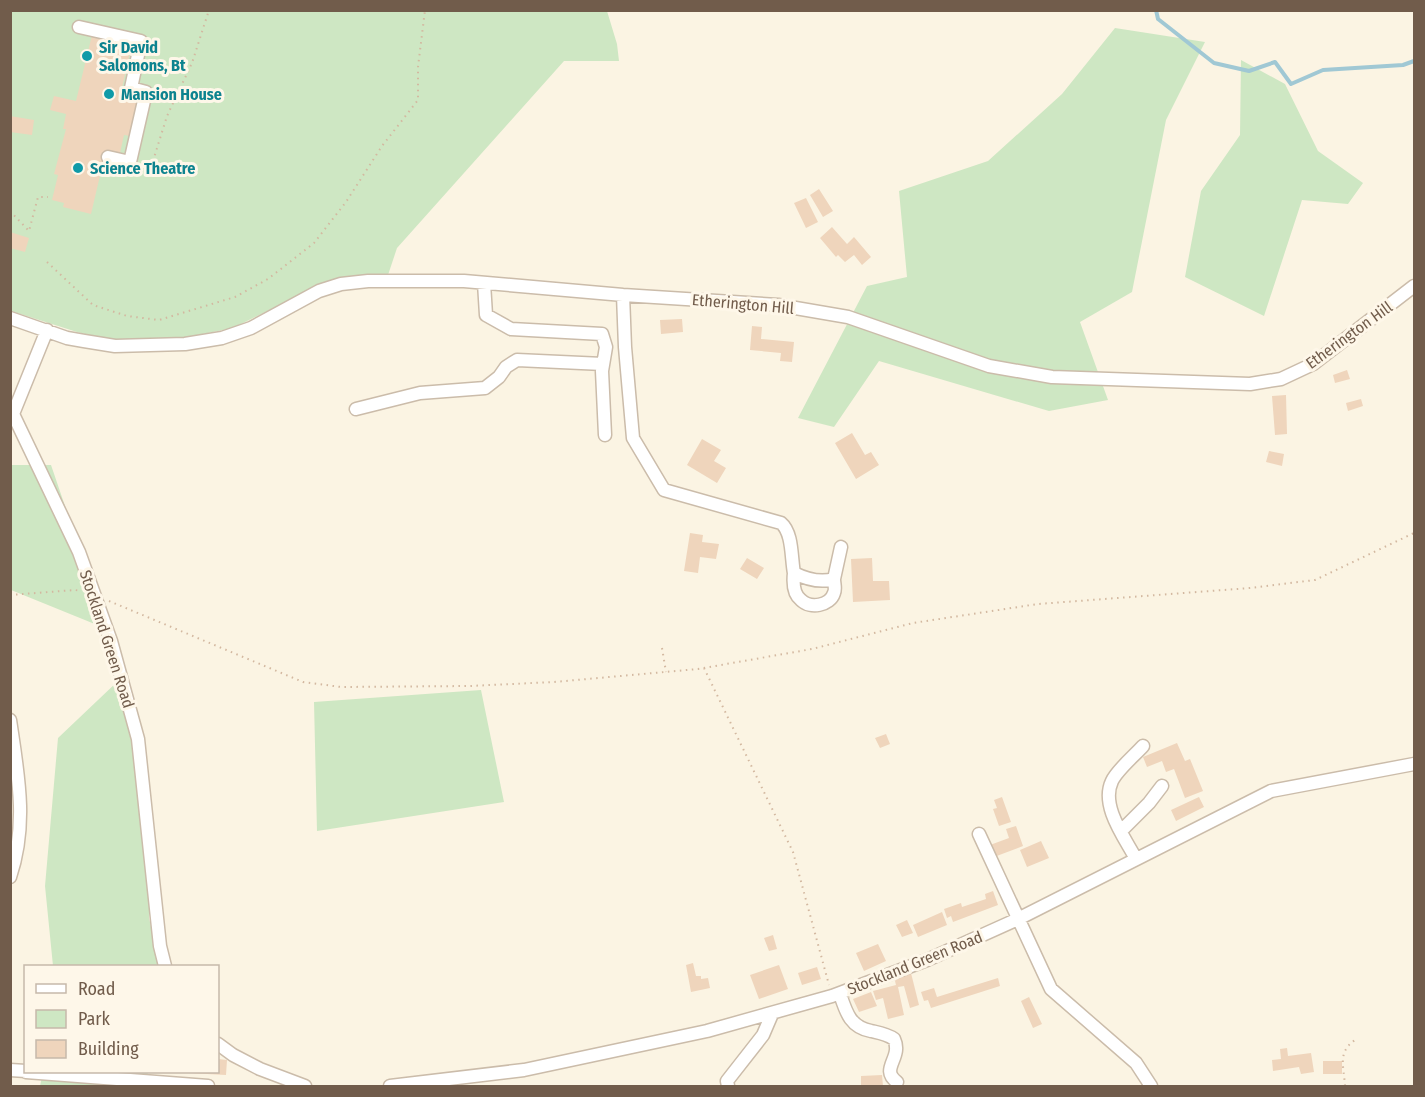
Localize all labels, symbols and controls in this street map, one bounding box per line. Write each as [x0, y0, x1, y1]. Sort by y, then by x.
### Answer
place label: Sir David Salomons, Bt [99, 38, 186, 75]
marker: Sir David Salomons, Bt [80, 49, 94, 63]
place label: Mansion House [121, 85, 222, 104]
marker: Mansion House [102, 87, 116, 101]
place label: Science Theatre [90, 159, 195, 178]
marker: Science Theatre [71, 161, 85, 175]
street label: Etherington Hill [691, 290, 795, 318]
street label: Etherington Hill [1302, 297, 1396, 373]
street label: Stockland Green Road [76, 568, 138, 710]
street label: Stockland Green Road [845, 927, 985, 999]
legend [24, 965, 219, 1073]
text: Road [78, 978, 115, 1000]
text: Park [78, 1008, 111, 1030]
text: Building [78, 1038, 139, 1060]

